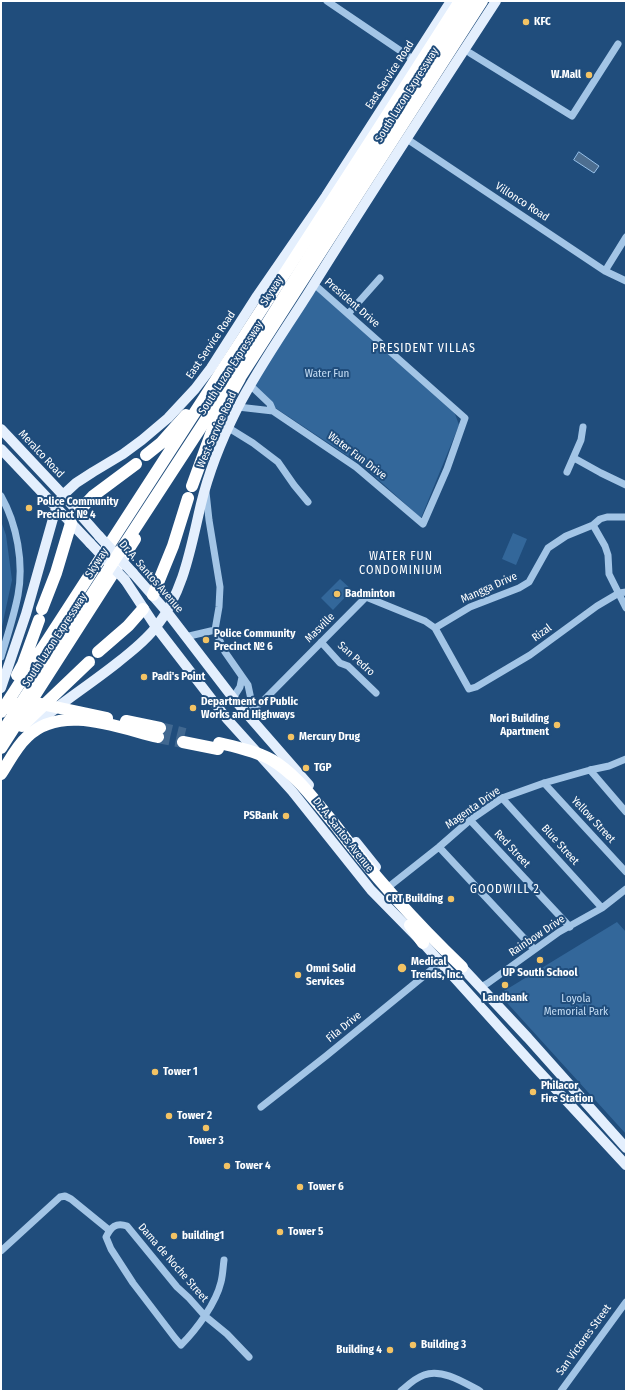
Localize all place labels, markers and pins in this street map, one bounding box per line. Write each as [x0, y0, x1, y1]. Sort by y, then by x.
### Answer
place label: KFC [534, 15, 551, 29]
marker: KFC [521, 17, 531, 27]
place label: W.Mall [551, 68, 581, 82]
marker: W.Mall [584, 70, 594, 80]
place label: Police Community Precinct № 4 [37, 495, 118, 521]
marker: Police Community Precinct № 4 [24, 503, 34, 513]
place label: Badminton [345, 587, 395, 601]
marker: Badminton [332, 589, 342, 599]
place label: Police Community Precinct № 6 [214, 627, 295, 653]
marker: Police Community Precinct № 6 [201, 635, 211, 645]
place label: Padi's Point [152, 670, 205, 684]
marker: Padi's Point [139, 672, 149, 682]
place label: Department of Public Works and Highways [201, 695, 298, 721]
marker: Department of Public Works and Highways [188, 703, 198, 713]
place label: Nori Building Apartment [490, 712, 549, 738]
marker: Nori Building Apartment [552, 720, 562, 730]
place label: Mercury Drug [299, 730, 360, 744]
marker: Mercury Drug [286, 732, 296, 742]
place label: TGP [314, 761, 331, 775]
marker: TGP [301, 763, 311, 773]
place label: PSBank [243, 809, 278, 823]
marker: PSBank [281, 811, 291, 821]
place label: CRT Building [386, 892, 443, 906]
marker: CRT Building [446, 894, 456, 904]
place label: Medical Trends, Inc. [411, 955, 463, 981]
marker: UP South School [535, 955, 545, 965]
place label: Omni Solid Services [306, 962, 356, 988]
marker: Medical Trends, Inc. [396, 962, 408, 974]
place label: UP South School [503, 966, 577, 980]
marker: Omni Solid Services [293, 970, 303, 980]
marker: Landbank [500, 980, 510, 990]
place label: Landbank [482, 991, 528, 1005]
place label: Tower 1 [163, 1065, 198, 1079]
marker: Tower 1 [150, 1067, 160, 1077]
place label: Philacor Fire Station [541, 1079, 593, 1105]
marker: Philacor Fire Station [528, 1087, 538, 1097]
place label: Tower 2 [177, 1109, 212, 1123]
marker: Tower 2 [164, 1111, 174, 1121]
marker: Tower 3 [201, 1123, 211, 1133]
place label: Tower 3 [188, 1134, 224, 1148]
place label: Tower 4 [235, 1159, 271, 1173]
marker: Tower 4 [222, 1161, 232, 1171]
place label: Tower 6 [308, 1180, 344, 1194]
marker: Tower 6 [295, 1182, 305, 1192]
place label: Tower 5 [288, 1225, 324, 1239]
marker: Tower 5 [275, 1227, 285, 1237]
place label: building1 [182, 1229, 224, 1243]
marker: building1 [169, 1231, 179, 1241]
place label: Building 3 [421, 1338, 466, 1352]
marker: Building 3 [408, 1340, 418, 1350]
place label: Building 4 [336, 1343, 382, 1357]
marker: Building 4 [385, 1345, 395, 1355]

